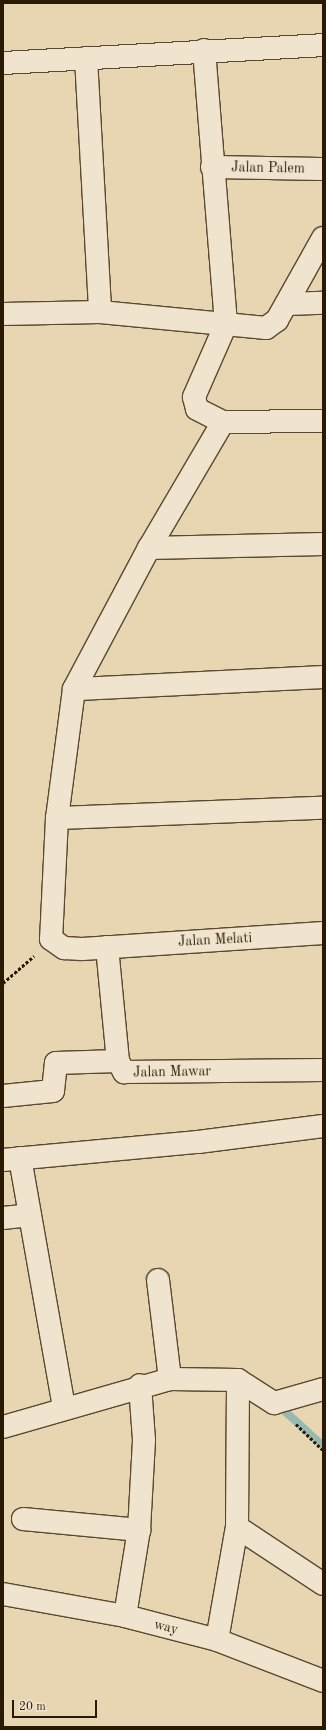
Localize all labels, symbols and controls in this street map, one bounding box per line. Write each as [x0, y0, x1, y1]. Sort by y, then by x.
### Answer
street label: Jalan Palem [231, 159, 305, 177]
street label: Jalan Melati [178, 930, 252, 950]
street label: Jalan Mawar [133, 1063, 211, 1081]
street label: way [152, 1616, 180, 1638]
scale bar [14, 1692, 99, 1718]
text: 20 m [19, 1701, 46, 1713]

